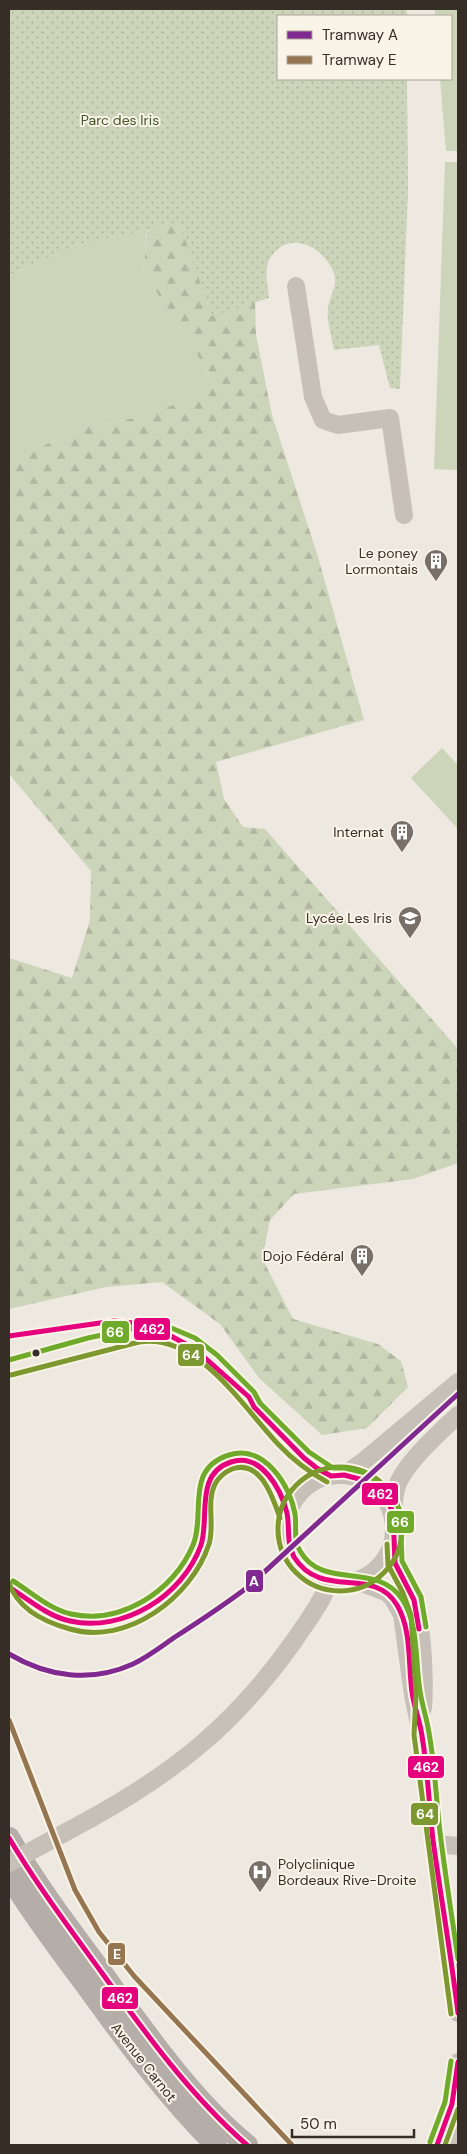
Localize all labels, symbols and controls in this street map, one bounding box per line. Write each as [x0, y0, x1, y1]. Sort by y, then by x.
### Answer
legend [277, 15, 452, 80]
text: Tramway A [322, 25, 398, 45]
text: Tramway E [322, 50, 397, 70]
park label: Parc des Iris [81, 111, 159, 129]
place label: Le poney Lormontais [345, 544, 418, 578]
building icon: Le poney Lormontais [423, 548, 449, 582]
building icon: Internat [389, 819, 415, 853]
place label: Internat [333, 823, 384, 841]
school or university icon: Lycée Les Iris [397, 905, 423, 939]
place label: Lycée Les Iris [306, 909, 392, 927]
building icon: Dojo Fédéral [349, 1243, 375, 1277]
place label: Dojo Fédéral [263, 1247, 344, 1265]
line badge: 462 [133, 1317, 171, 1341]
line badge: 66 [101, 1320, 130, 1344]
text: 462 [139, 1320, 165, 1338]
text: 66 [106, 1323, 124, 1341]
line badge: 64 [177, 1343, 205, 1367]
text: 64 [182, 1346, 200, 1364]
unlabelled marker [31, 1348, 41, 1358]
line badge: 462 [361, 1482, 399, 1506]
text: 462 [367, 1485, 393, 1503]
line badge: 66 [386, 1510, 415, 1534]
text: 66 [391, 1513, 409, 1531]
line badge: A [245, 1569, 264, 1593]
text: A [249, 1572, 259, 1590]
line badge: 462 [407, 1755, 445, 1779]
text: 462 [413, 1758, 439, 1776]
line badge: 64 [410, 1802, 439, 1826]
text: 64 [416, 1805, 434, 1823]
place label: Polyclinique Bordeaux Rive-Droite [278, 1855, 416, 1889]
hospital icon: Polyclinique Bordeaux Rive-Droite [247, 1859, 273, 1893]
line badge: E [107, 1942, 126, 1966]
text: E [113, 1945, 121, 1963]
line badge: 462 [101, 1986, 139, 2010]
text: 462 [107, 1989, 133, 2007]
street label: Avenue Carnot [107, 2019, 181, 2105]
scale bar [292, 2106, 414, 2138]
text: 50 m [300, 2114, 337, 2134]

